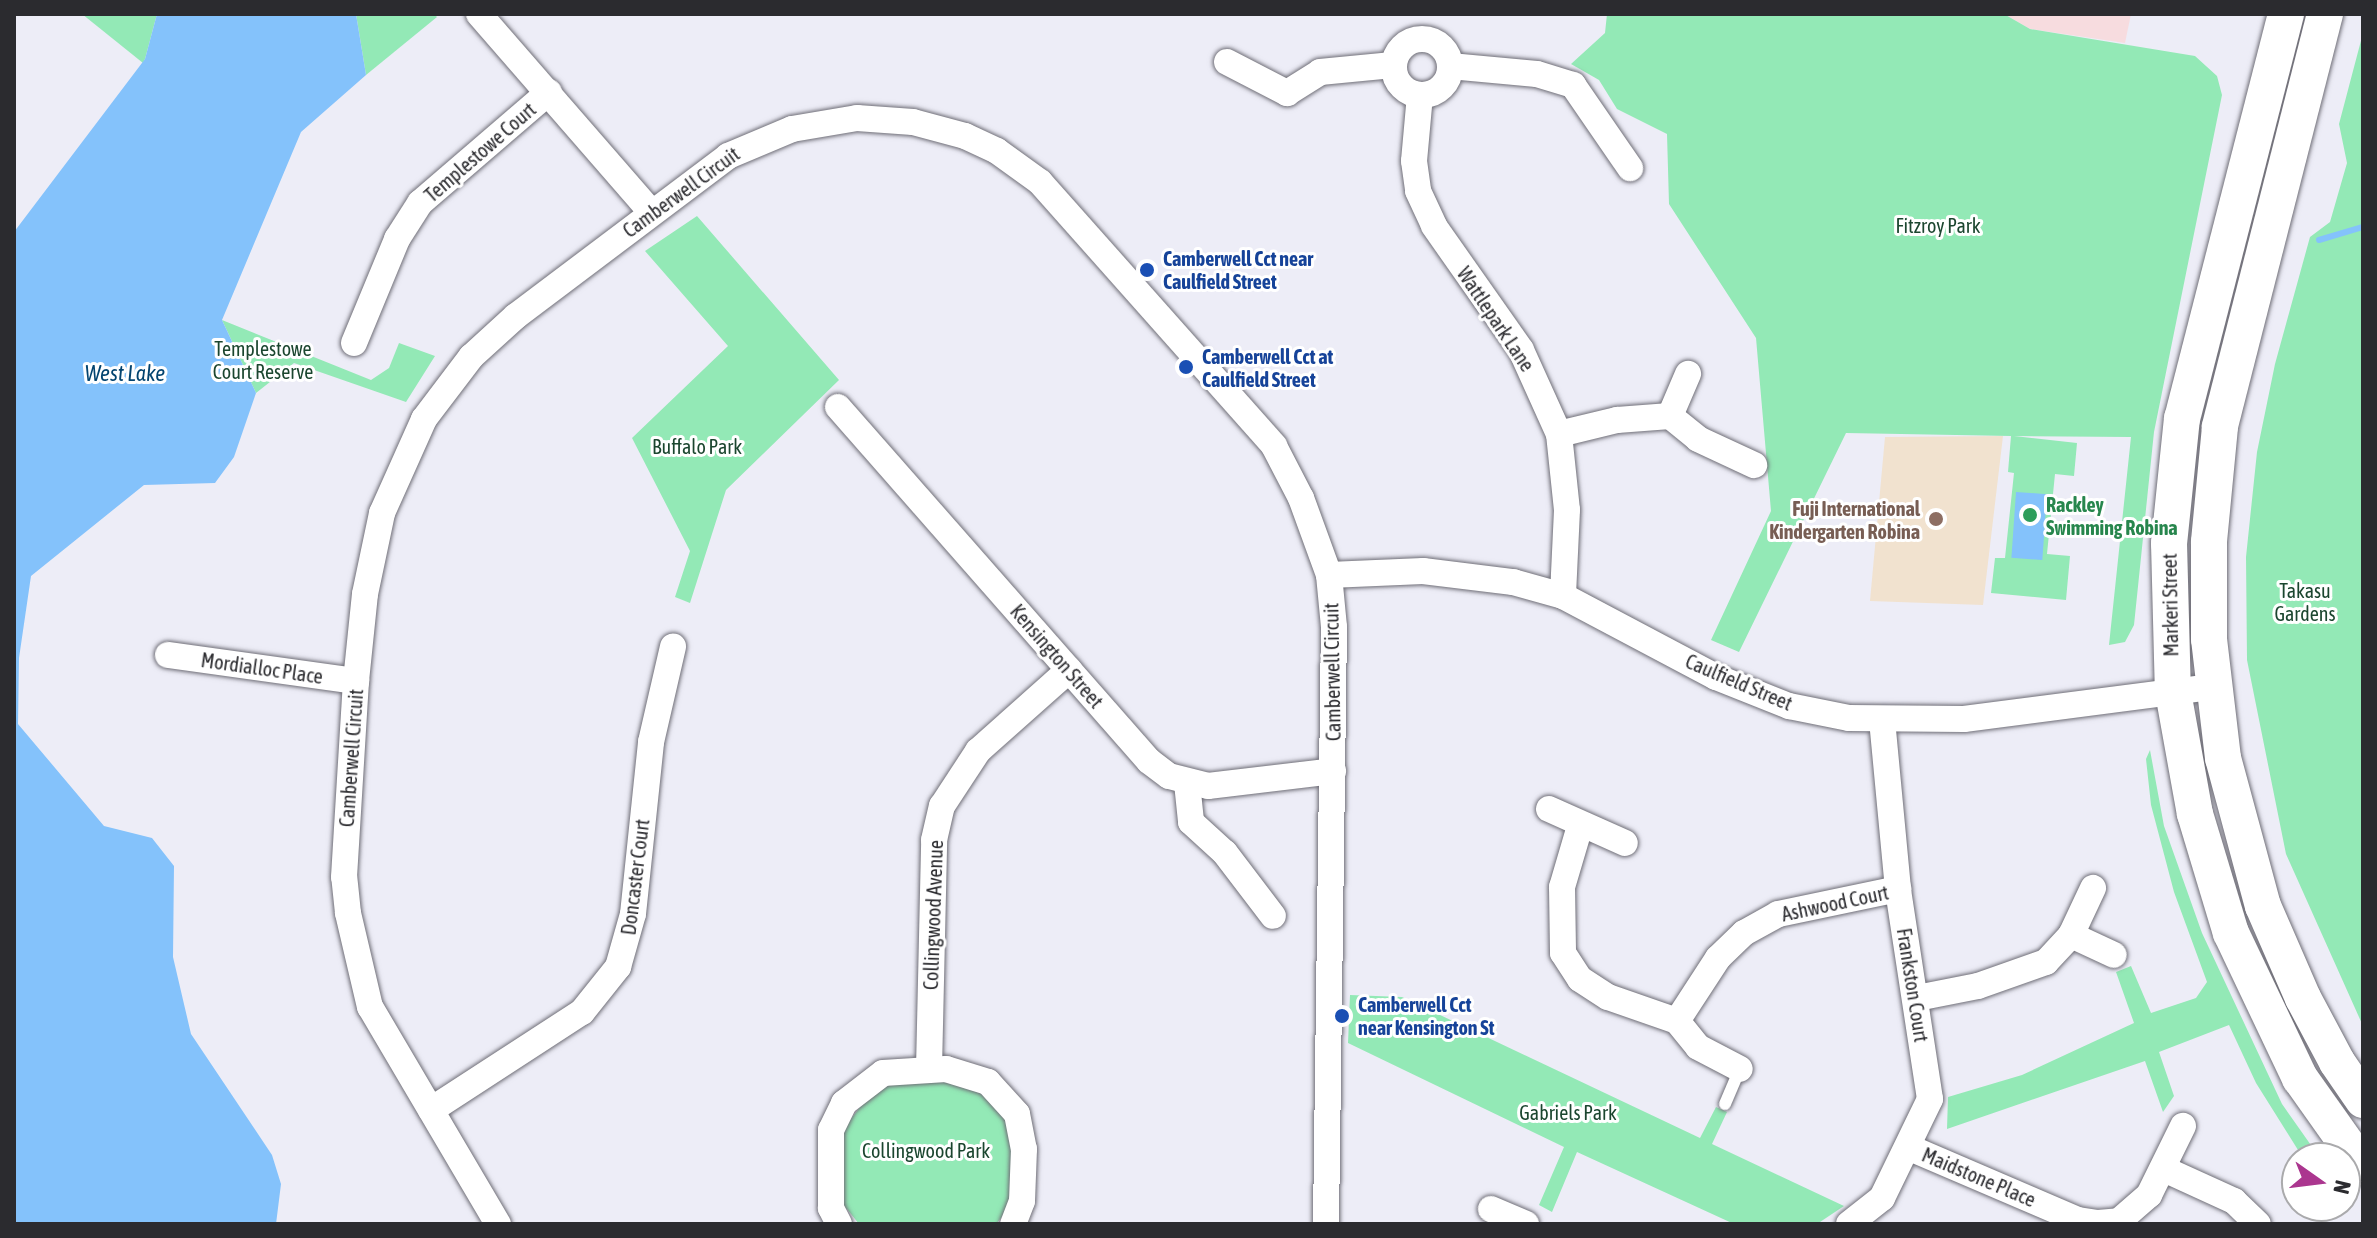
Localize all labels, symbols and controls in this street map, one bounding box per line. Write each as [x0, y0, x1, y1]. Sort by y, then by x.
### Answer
street label: Templestowe Court [419, 97, 541, 207]
street label: Camberwell Circuit [618, 142, 744, 242]
park label: Fitzroy Park [1895, 213, 1981, 237]
place label: Camberwell Cct near Caulfield Street [1163, 246, 1313, 293]
marker: Camberwell Cct near Caulfield Street [1138, 261, 1156, 279]
street label: Wattlepark Lane [1452, 262, 1540, 376]
park label: Templestowe Court Reserve [213, 336, 313, 383]
place label: Camberwell Cct at Caulfield Street [1202, 344, 1333, 391]
marker: Camberwell Cct at Caulfield Street [1177, 358, 1195, 376]
water label: West Lake [85, 361, 165, 387]
park label: Buffalo Park [652, 434, 742, 458]
place label: Rackley Swimming Robina [2046, 492, 2178, 539]
place label: Fuji International Kindergarten Robina [1769, 496, 1920, 543]
marker: Rackley Swimming Robina [2021, 506, 2039, 524]
marker: Fuji International Kindergarten Robina [1927, 510, 1945, 528]
street label: Markeri Street [2157, 553, 2183, 657]
park label: Takasu Gardens [2274, 579, 2336, 626]
street label: Kensington Street [1005, 599, 1109, 713]
street label: Camberwell Circuit [1319, 603, 1345, 741]
street label: Mordialloc Place [199, 648, 325, 688]
street label: Caulfield Street [1682, 649, 1796, 715]
street label: Camberwell Circuit [334, 688, 368, 828]
street label: Doncaster Court [616, 818, 654, 936]
street label: Collingwood Avenue [918, 840, 948, 990]
street label: Ashwood Court [1779, 880, 1891, 926]
street label: Frankston Court [1892, 926, 1934, 1044]
place label: Camberwell Cct near Kensington St [1358, 992, 1494, 1039]
marker: Camberwell Cct near Kensington St [1333, 1007, 1351, 1025]
park label: Gabriels Park [1519, 1100, 1617, 1124]
park label: Collingwood Park [862, 1138, 990, 1162]
street label: Maidstone Place [1919, 1142, 2039, 1212]
north arrow [2281, 1142, 2361, 1222]
text: N [2328, 1178, 2357, 1197]

